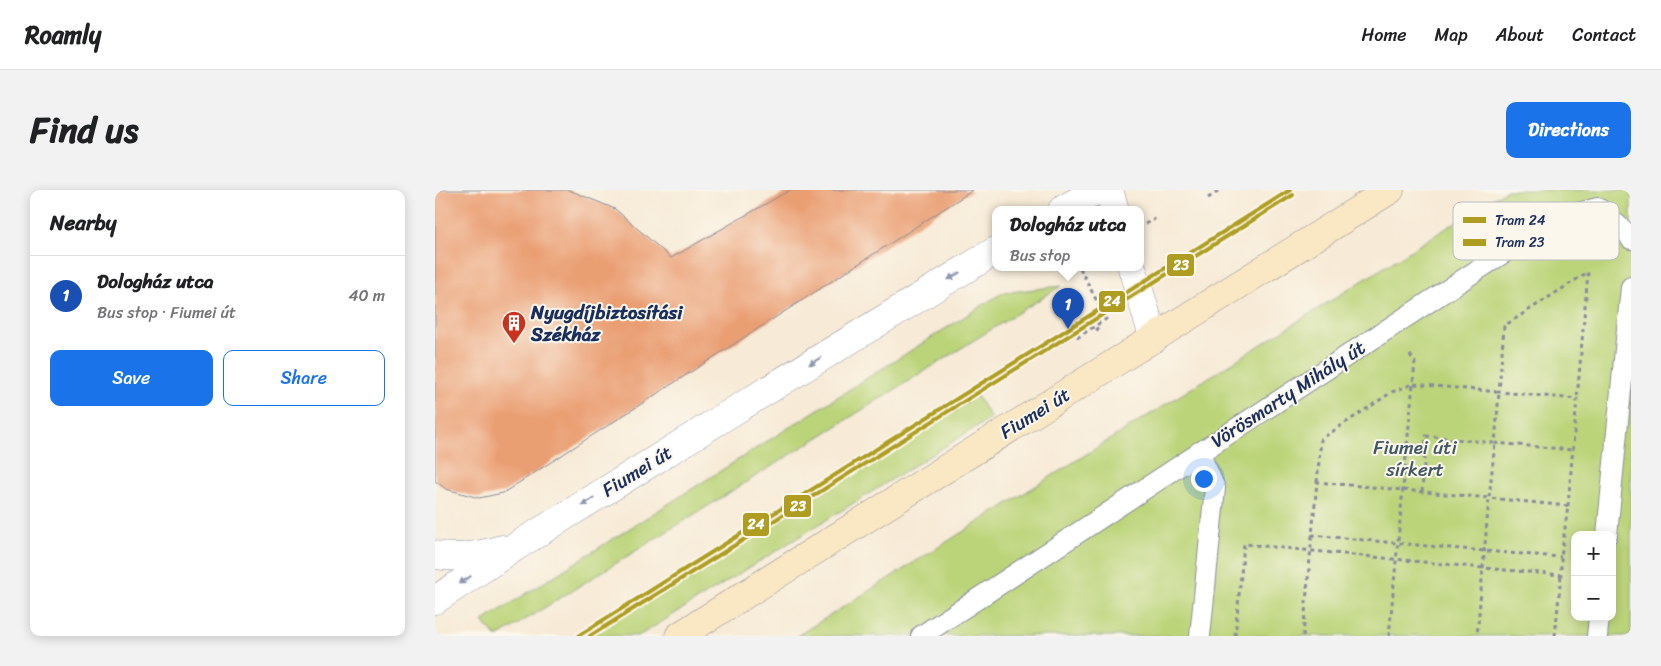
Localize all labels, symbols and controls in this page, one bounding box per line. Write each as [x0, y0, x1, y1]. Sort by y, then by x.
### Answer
text: Roamly [25, 14, 101, 56]
text: Home [1362, 19, 1407, 51]
text: Map [1435, 19, 1468, 51]
text: About [1496, 19, 1544, 51]
text: Contact [1572, 19, 1636, 51]
text: Find us [30, 99, 138, 161]
button: Directions [1506, 102, 1631, 158]
legend [1453, 202, 1619, 260]
text: Nearby [50, 204, 116, 242]
popup [992, 206, 1144, 271]
text: Dologház utca [1010, 208, 1126, 241]
text: Tram 24 [1495, 208, 1546, 233]
text: Tram 23 [1495, 230, 1545, 255]
text: Bus stop [1010, 241, 1070, 270]
line badge: 23 [1166, 253, 1195, 277]
text: 23 [1172, 253, 1189, 278]
text: Dologház utca [97, 265, 214, 298]
one-way arrow [947, 272, 960, 281]
text: 1 [63, 281, 69, 310]
text: 40 m [348, 281, 385, 310]
pin: 1 [1052, 288, 1084, 329]
text: 24 [1103, 289, 1121, 314]
line badge: 24 [1098, 290, 1126, 313]
place label: Nyugdíjbiztosítási Székház [530, 296, 684, 351]
text: Bus stop · Fiumei út [97, 298, 236, 327]
building icon: Nyugdíjbiztosítási Székház [501, 310, 527, 344]
street label: Vörösmarty Mihály út [1204, 331, 1372, 457]
button: Save [50, 350, 213, 406]
button: Share [223, 350, 385, 406]
one-way arrow [809, 356, 822, 366]
street label: Fiumei út [993, 378, 1077, 448]
park label: Fiumei úti sírkert [1373, 431, 1457, 486]
street label: Fiumei út [595, 436, 679, 506]
your location [1191, 466, 1217, 492]
line badge: 23 [783, 494, 812, 518]
text: 23 [789, 494, 806, 519]
one-way arrow [581, 497, 594, 506]
line badge: 24 [742, 512, 770, 537]
text: 24 [747, 512, 765, 537]
map controls [1571, 531, 1616, 621]
button: + [1571, 531, 1616, 576]
one-way arrow [458, 575, 471, 585]
button: − [1571, 576, 1616, 621]

